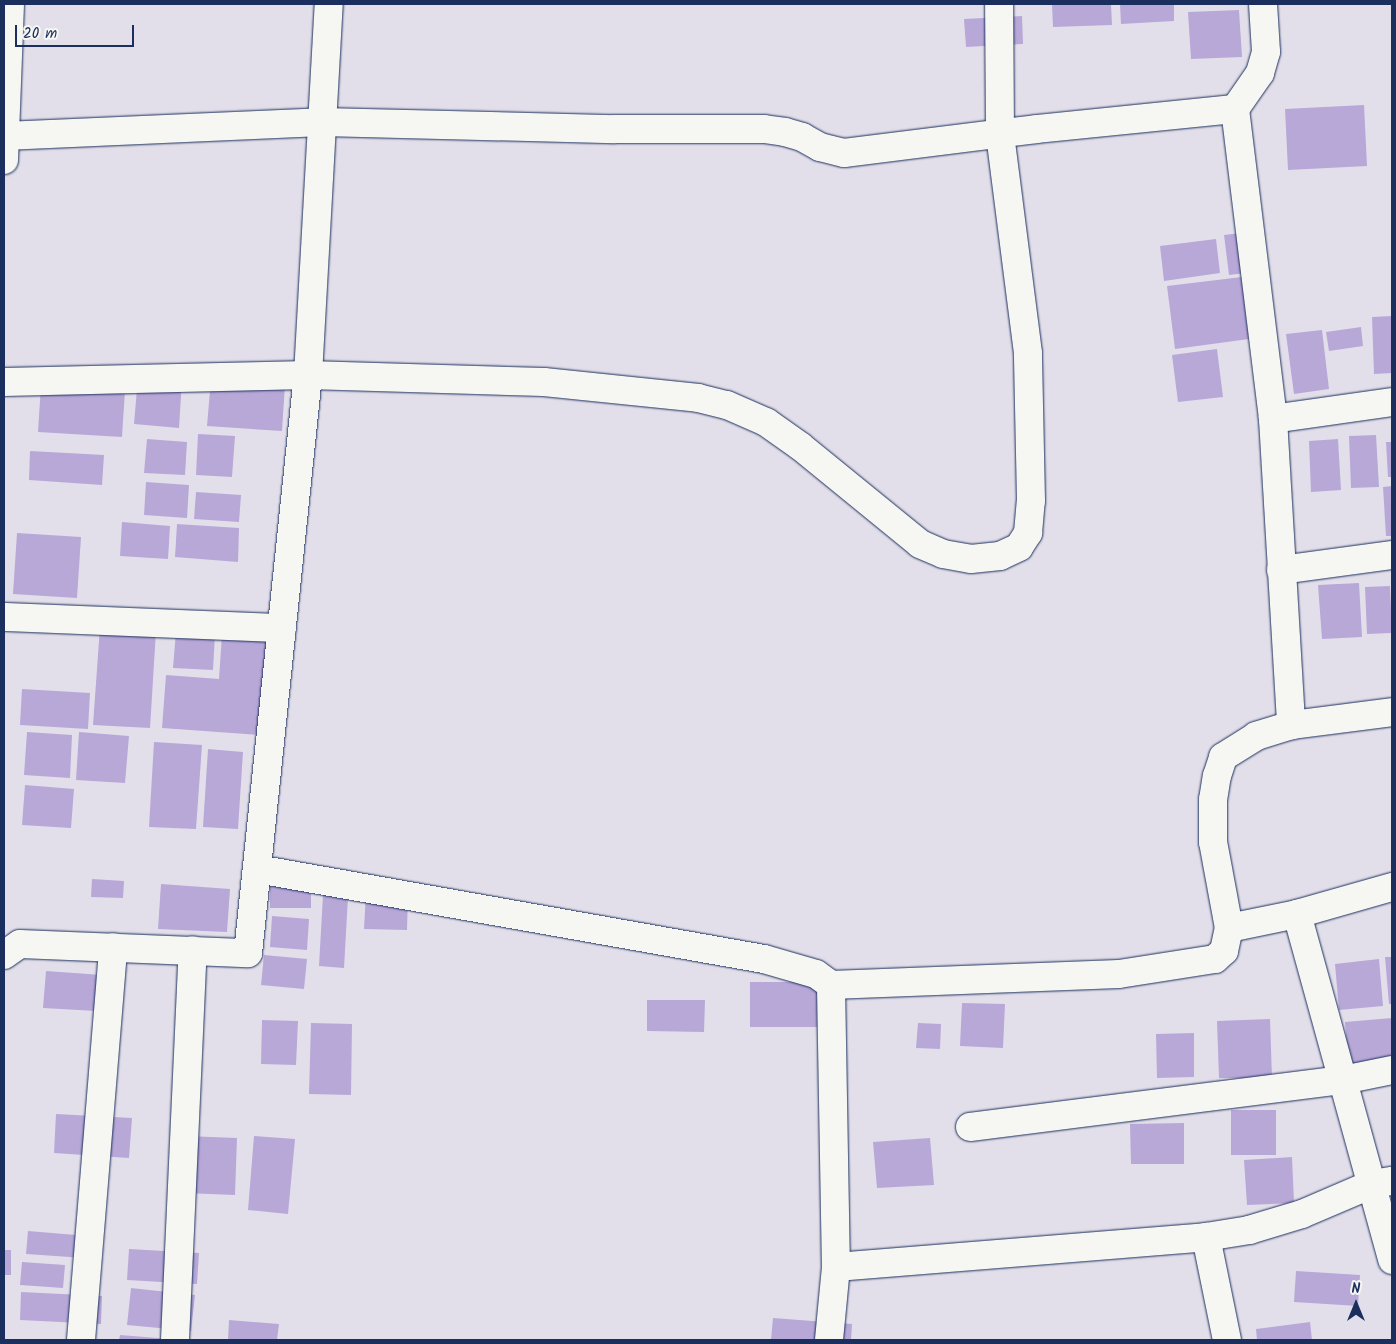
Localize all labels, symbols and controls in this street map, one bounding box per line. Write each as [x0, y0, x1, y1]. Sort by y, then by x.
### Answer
scale bar [18, 15, 136, 47]
text: 20 m [23, 22, 57, 46]
text: N [1352, 1278, 1360, 1300]
north arrow [1331, 1279, 1381, 1329]

